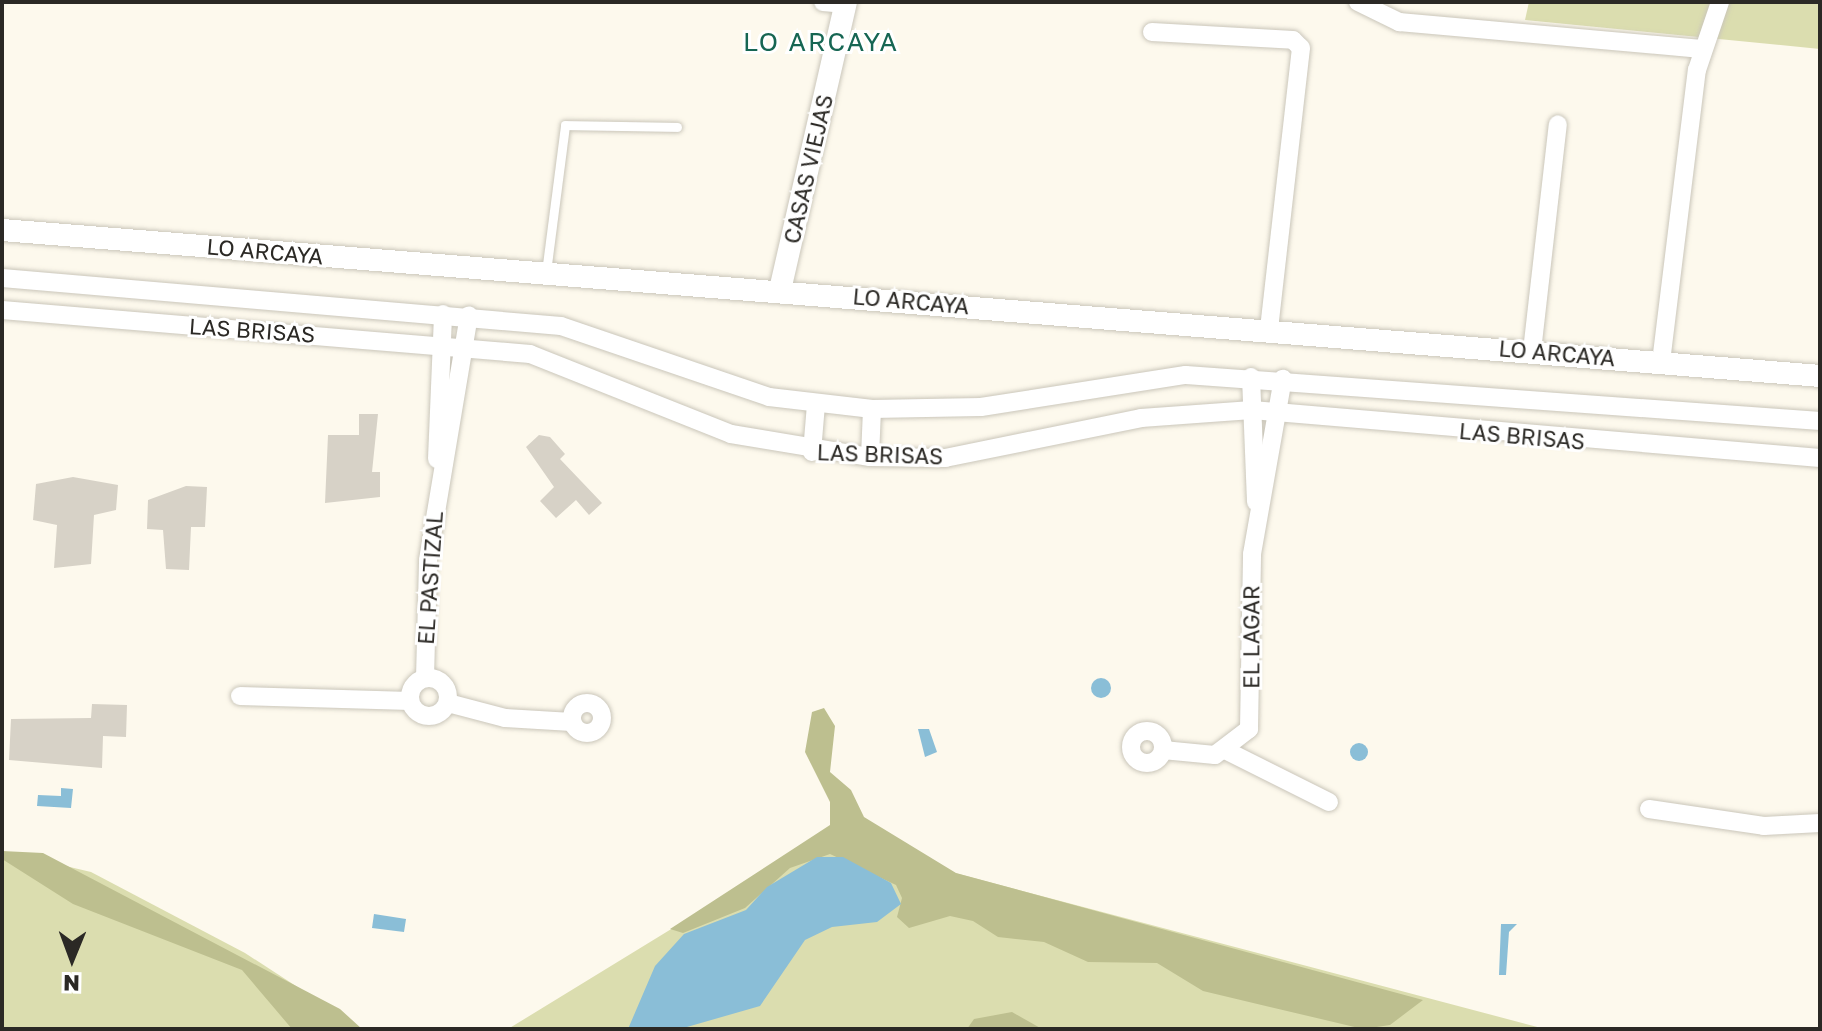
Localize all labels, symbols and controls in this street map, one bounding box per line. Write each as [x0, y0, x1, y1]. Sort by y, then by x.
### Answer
district label: LO ARCAYA [743, 26, 899, 58]
street label: CASAS VIEJAS [778, 92, 838, 246]
street label: LO ARCAYA [206, 233, 324, 269]
street label: LO ARCAYA [852, 283, 970, 319]
street label: LAS BRISAS [188, 312, 316, 348]
street label: LO ARCAYA [1498, 335, 1616, 371]
street label: LAS BRISAS [1458, 417, 1586, 455]
street label: LAS BRISAS [816, 439, 944, 469]
street label: EL PASTIZAL [412, 510, 448, 646]
street label: EL LAGAR [1238, 585, 1264, 689]
north arrow [32, 919, 112, 999]
text: N [63, 970, 80, 997]

